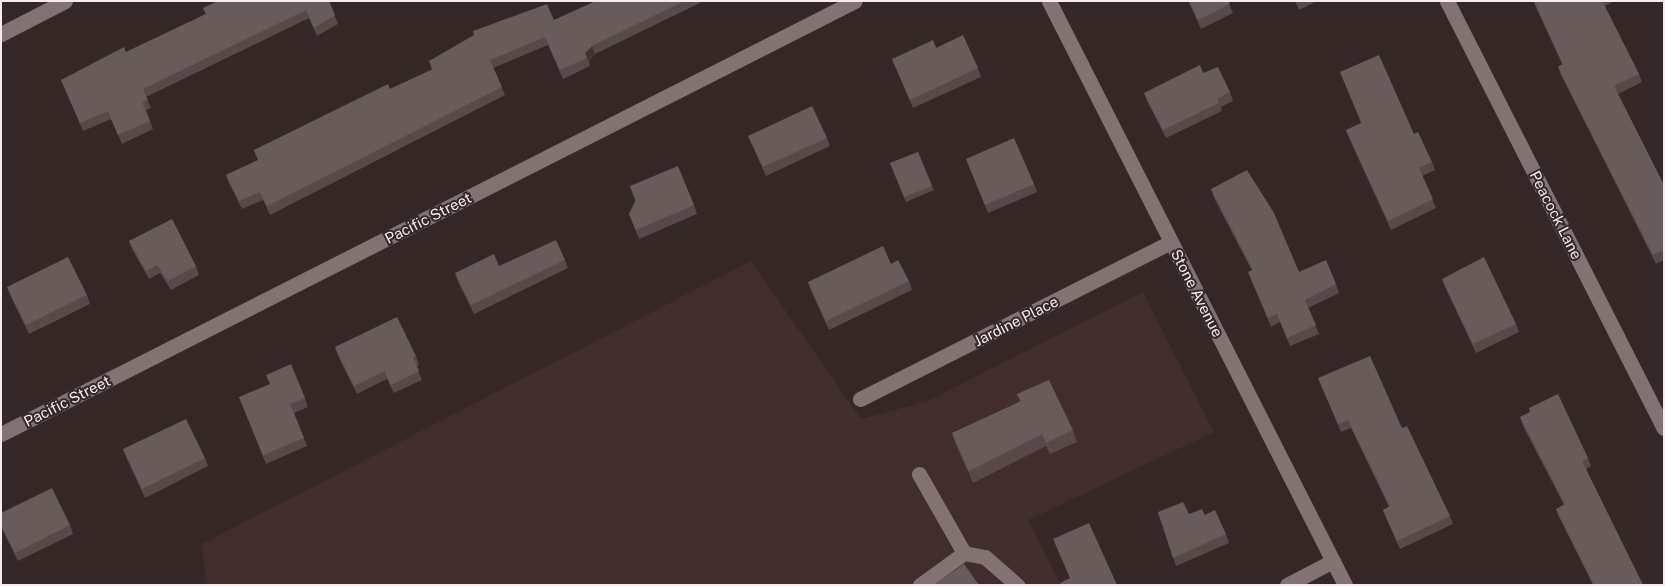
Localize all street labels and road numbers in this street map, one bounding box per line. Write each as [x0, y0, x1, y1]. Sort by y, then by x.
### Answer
street label: Peacock Lane [1526, 168, 1586, 262]
street label: Pacific Street [382, 188, 474, 248]
street label: Stone Avenue [1167, 246, 1227, 340]
street label: Jardine Place [971, 292, 1061, 350]
street label: Pacific Street [21, 371, 113, 431]

